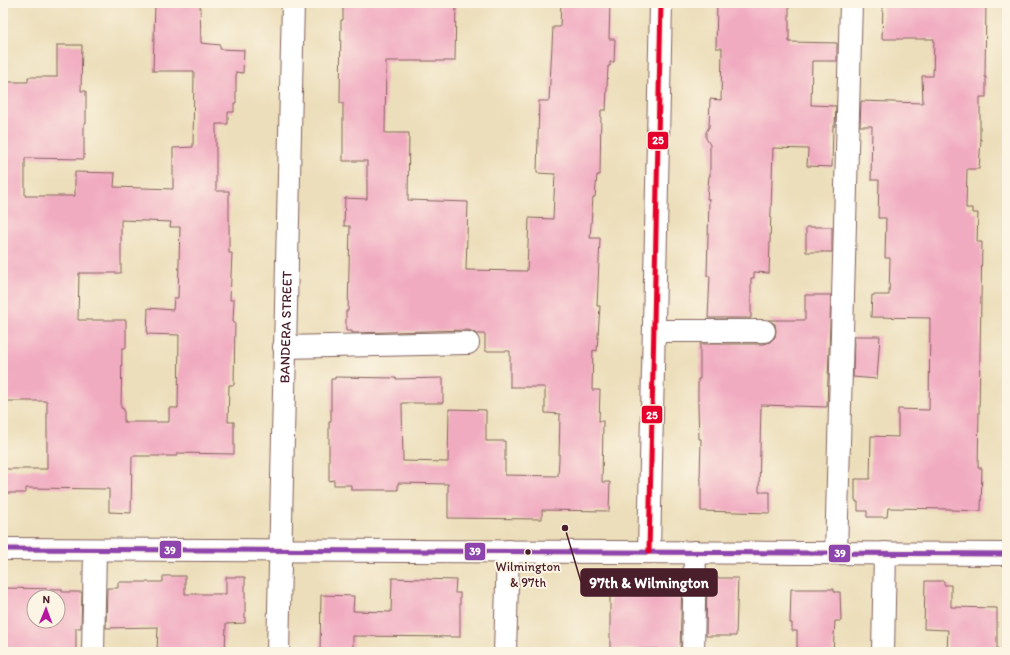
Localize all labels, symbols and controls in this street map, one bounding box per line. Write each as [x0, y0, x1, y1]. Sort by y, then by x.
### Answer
line badge: 25 [647, 131, 669, 150]
text: 25 [652, 134, 664, 147]
street label: BANDERA STREET [276, 270, 296, 384]
line badge: 25 [641, 405, 663, 424]
text: 25 [646, 409, 658, 422]
line badge: 39 [159, 540, 182, 559]
line badge: 39 [464, 542, 486, 561]
text: 39 [164, 544, 176, 557]
line badge: 39 [828, 544, 851, 563]
text: 39 [469, 545, 481, 558]
marker: Wilmington & 97th [523, 547, 533, 557]
text: 39 [834, 547, 846, 560]
place label: Wilmington & 97th [496, 559, 561, 590]
callout: 97th & Wilmington [581, 569, 717, 596]
text: 97th & Wilmington [589, 574, 710, 593]
north arrow [26, 589, 66, 629]
text: N [42, 593, 50, 606]

